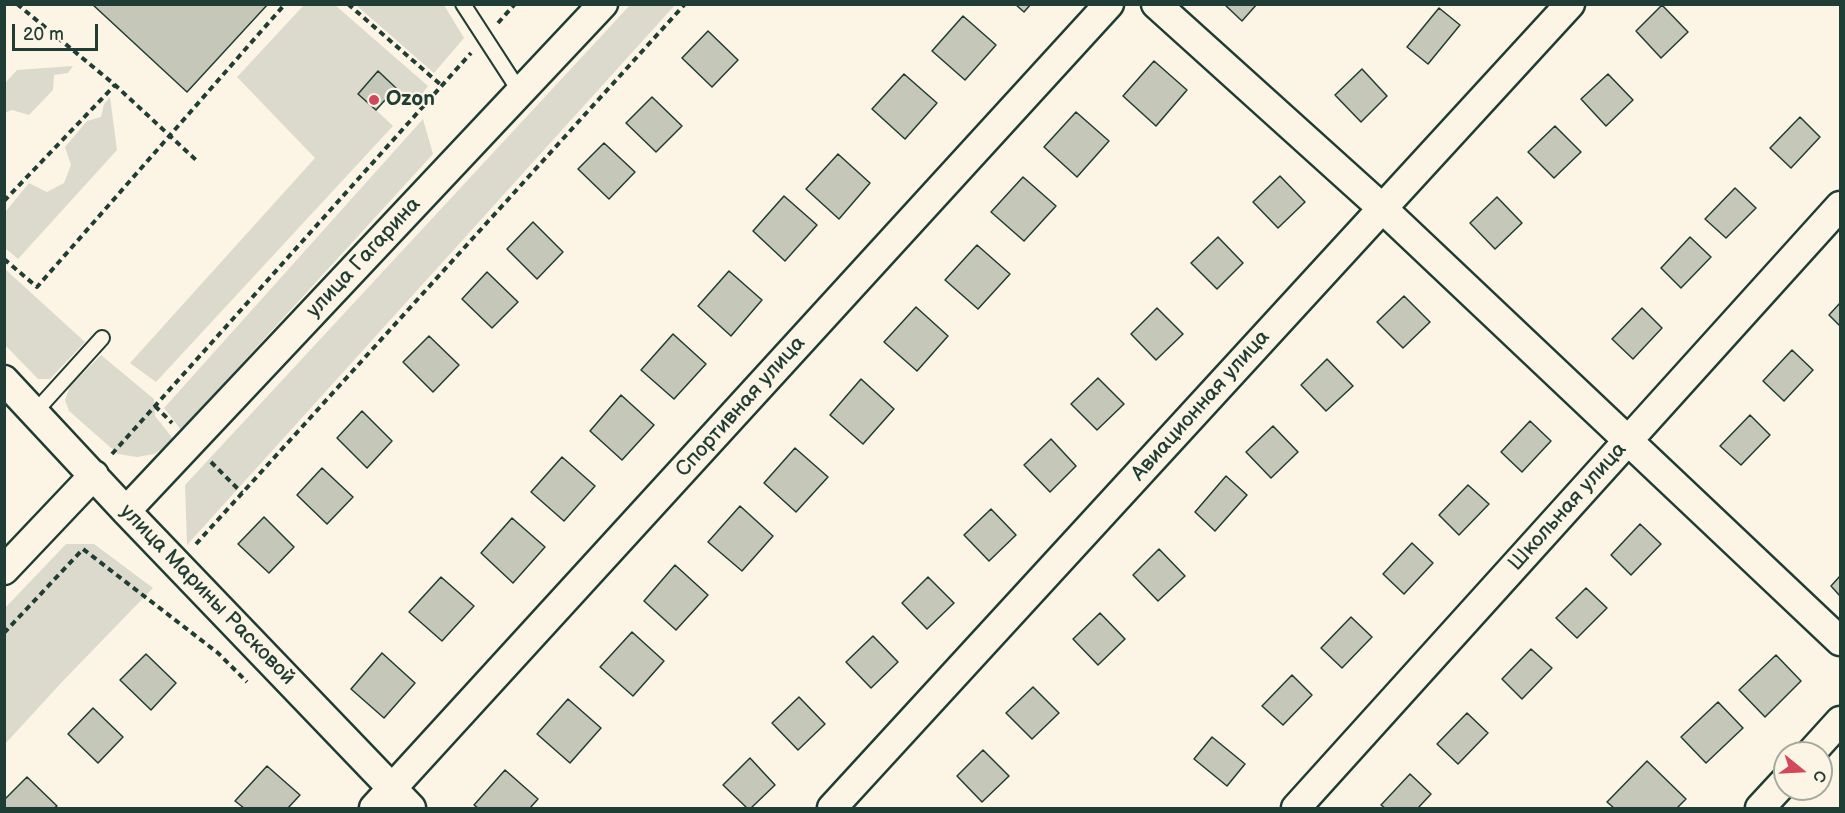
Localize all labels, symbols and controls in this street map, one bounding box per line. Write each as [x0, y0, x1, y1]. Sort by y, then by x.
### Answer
scale bar [15, 12, 100, 50]
text: 20 m [23, 24, 64, 45]
place label: Ozon [386, 87, 435, 113]
marker: Ozon [367, 93, 381, 107]
street label: улица Гагарина [302, 192, 426, 324]
street label: Авиационная улица [1127, 325, 1275, 487]
street label: Спортивная улица [671, 331, 811, 483]
street label: Школьная улица [1504, 438, 1632, 576]
street label: улица Марины Расковой [114, 499, 300, 691]
north arrow [1773, 741, 1833, 801]
text: С [1808, 768, 1829, 784]

